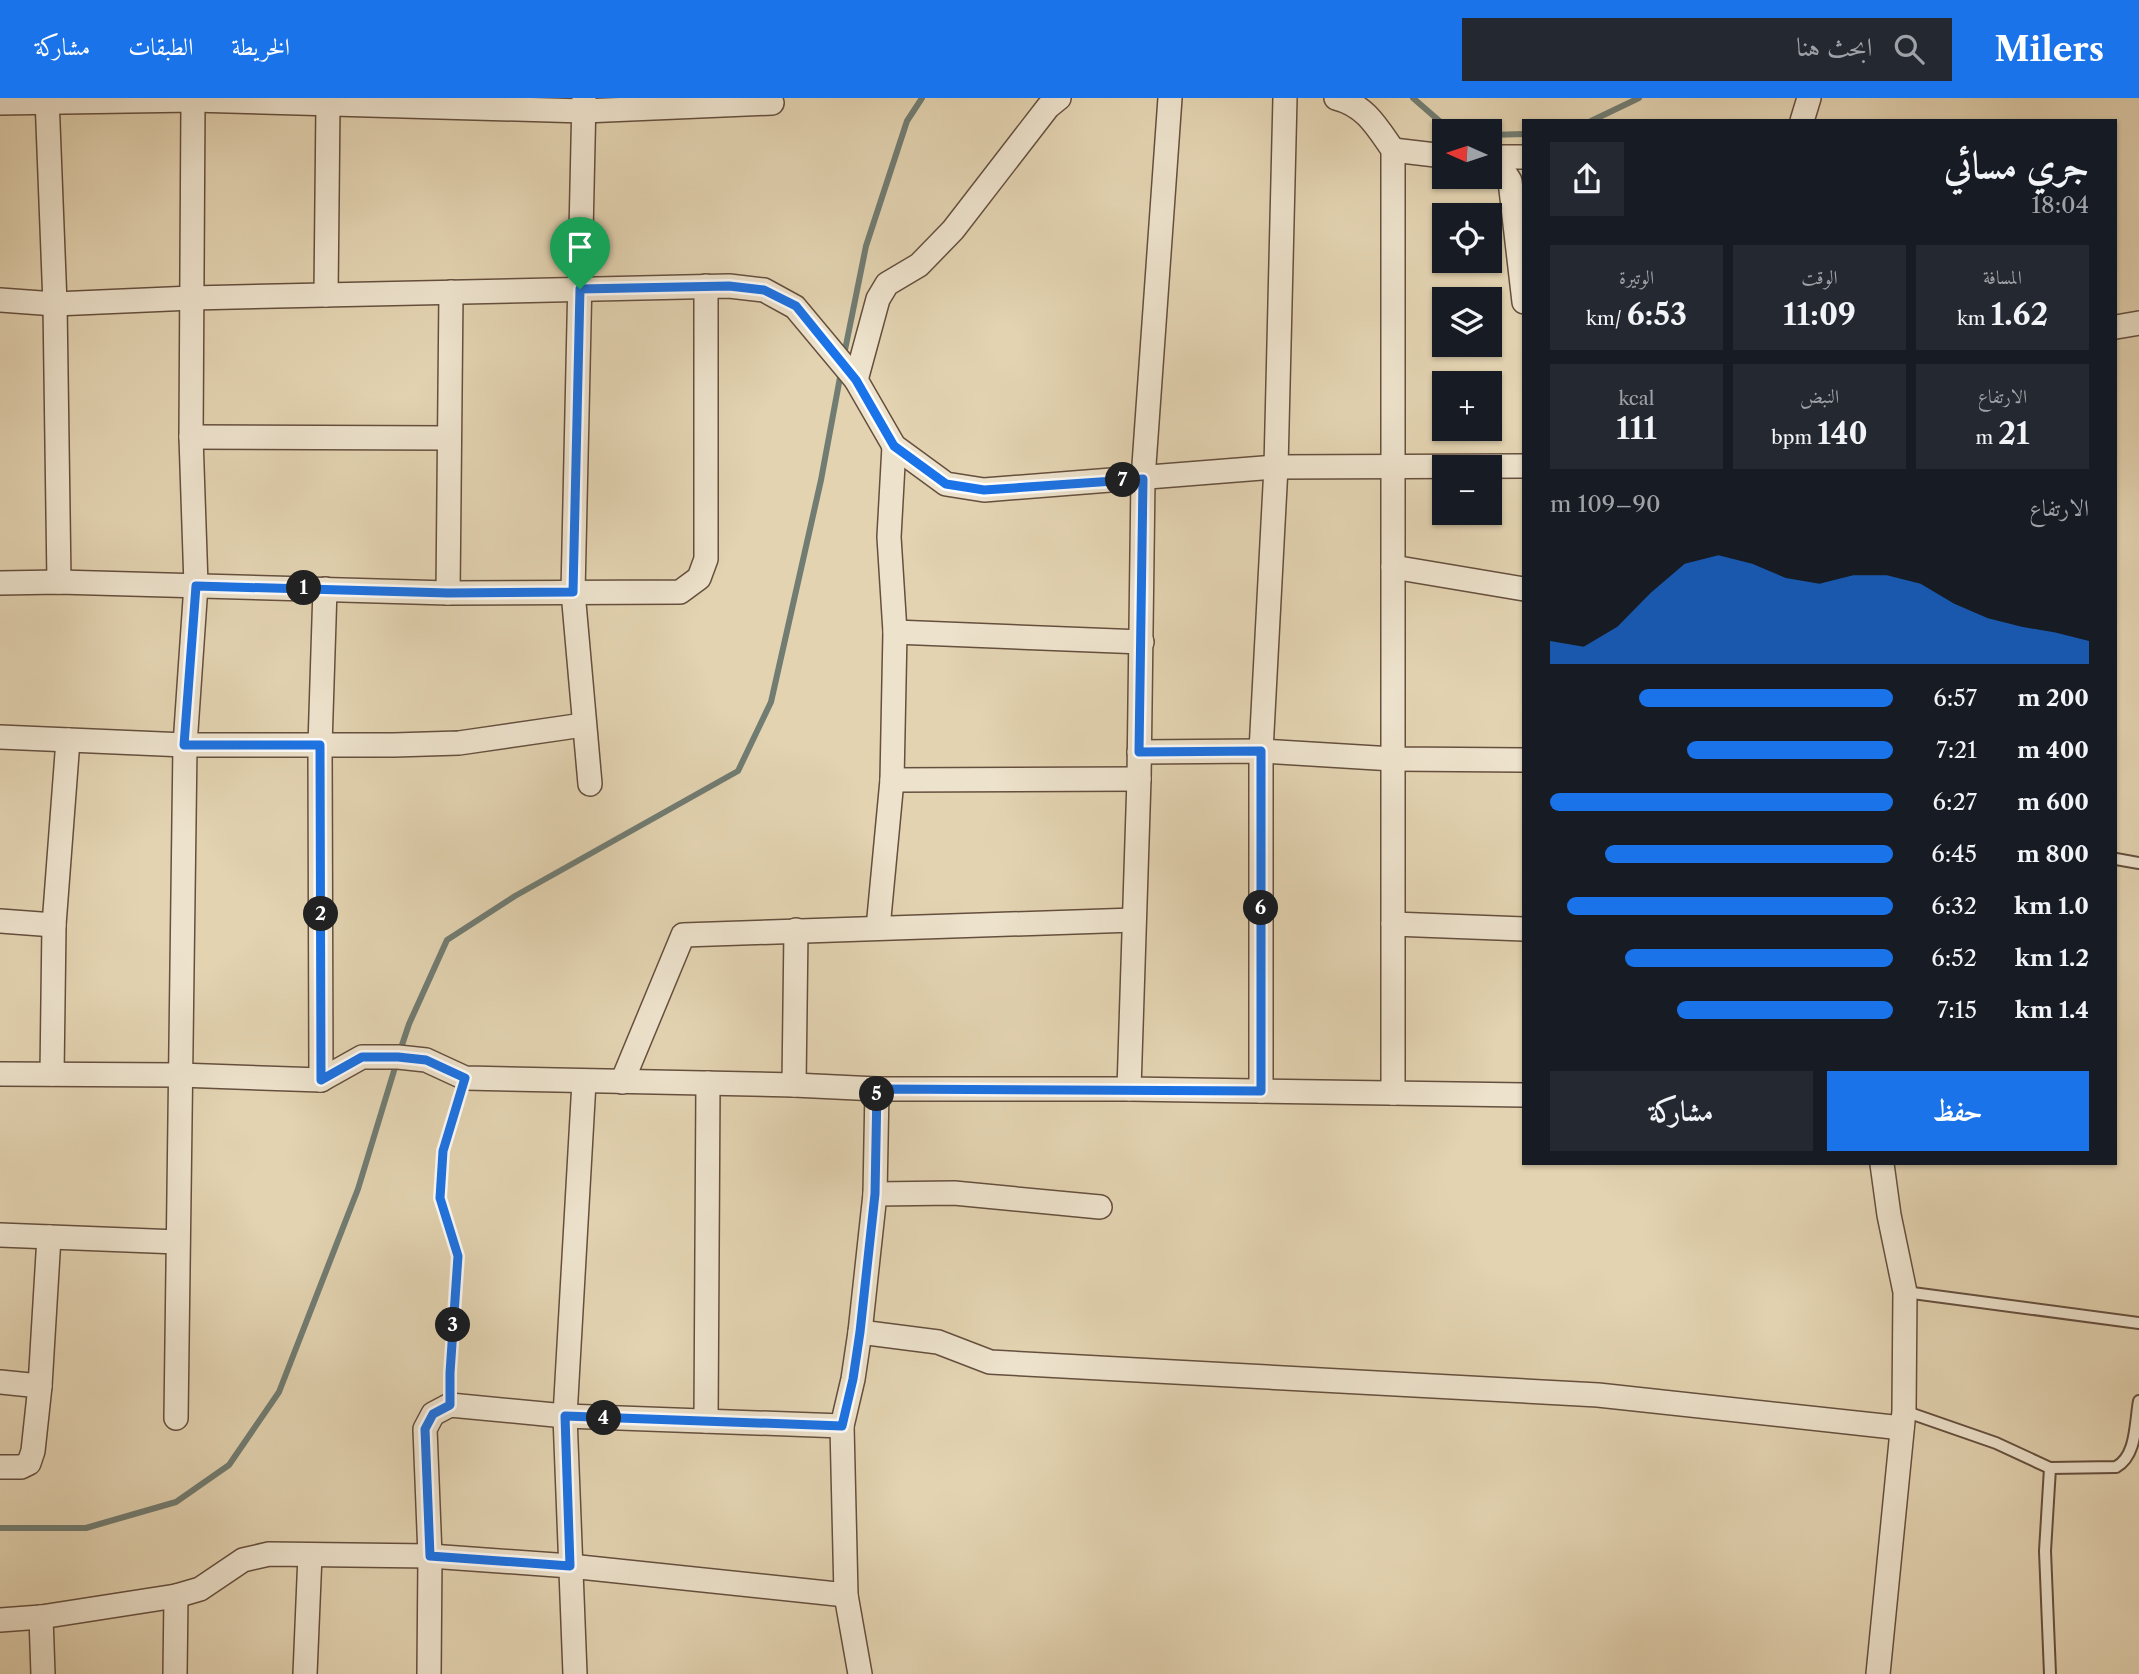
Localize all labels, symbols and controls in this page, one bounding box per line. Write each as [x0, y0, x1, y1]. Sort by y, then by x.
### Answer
search box [1462, 18, 1952, 81]
text: Milers [1994, 29, 2104, 70]
icon: search [1890, 30, 1928, 68]
text: ابحث هنا [1796, 31, 1872, 63]
text: مشاركة [35, 32, 90, 61]
text: الطبقات [128, 32, 194, 61]
text: الخريطة [232, 32, 290, 61]
north arrow [1432, 119, 1502, 189]
map controls [1432, 119, 1502, 525]
text: جري مسائي [1944, 141, 2089, 188]
button: share [1550, 142, 1624, 216]
text: 18:04 [2031, 191, 2089, 219]
button: locate [1432, 203, 1502, 273]
pin [550, 217, 610, 289]
icon: arrive [561, 228, 599, 266]
text: الوتيرة [1619, 266, 1654, 289]
text: الوقت [1801, 266, 1838, 289]
text: المسافة [1983, 266, 2022, 289]
button: layers [1432, 287, 1502, 357]
text: 6:53 [1627, 296, 1687, 333]
text: 11:09 [1783, 296, 1856, 333]
text: 1.62 [1991, 296, 2048, 333]
text: /km [1586, 307, 1627, 330]
text: km [1957, 307, 1991, 330]
button: + [1432, 371, 1502, 441]
text: النبض [1800, 385, 1839, 408]
text: الارتفاع [1978, 385, 2027, 408]
text: kcal [1619, 387, 1654, 410]
text: 111 [1616, 410, 1657, 447]
text: 140 [1817, 415, 1868, 452]
text: 21 [1998, 415, 2030, 452]
text: bpm [1771, 426, 1817, 449]
text: m [1976, 426, 1998, 449]
button: − [1432, 455, 1502, 525]
pin: 7 [1106, 462, 1140, 498]
text: 7 [1118, 468, 1127, 491]
text: 90–109 m [1550, 490, 1660, 518]
text: الارتفاع [2029, 494, 2089, 522]
pin: 1 [286, 570, 322, 606]
text: 1 [299, 576, 308, 599]
text: 6:57 [1933, 684, 1977, 712]
text: 200 m [2017, 684, 2089, 712]
text: 7:21 [1936, 736, 1977, 764]
text: 400 m [2017, 736, 2089, 764]
text: 6:27 [1933, 788, 1977, 816]
text: 600 m [2017, 788, 2089, 816]
text: 6:45 [1931, 840, 1977, 868]
text: 800 m [2017, 840, 2089, 868]
pin: 6 [1244, 890, 1278, 926]
text: 6:32 [1931, 892, 1977, 920]
text: 1.0 km [2014, 892, 2089, 920]
pin: 2 [304, 896, 338, 932]
text: 6 [1255, 896, 1266, 919]
text: 2 [315, 902, 326, 925]
text: 6:52 [1931, 944, 1977, 972]
text: 1.2 km [2015, 944, 2089, 972]
text: 7:15 [1937, 996, 1977, 1024]
text: 1.4 km [2015, 996, 2089, 1024]
button: مشاركة [1550, 1071, 1813, 1151]
button: حفظ [1827, 1071, 2089, 1151]
pin: 5 [860, 1076, 894, 1112]
text: 5 [871, 1082, 882, 1105]
pin: 3 [435, 1308, 470, 1342]
text: 3 [447, 1313, 458, 1336]
pin: 4 [586, 1400, 622, 1436]
text: 4 [598, 1406, 609, 1429]

